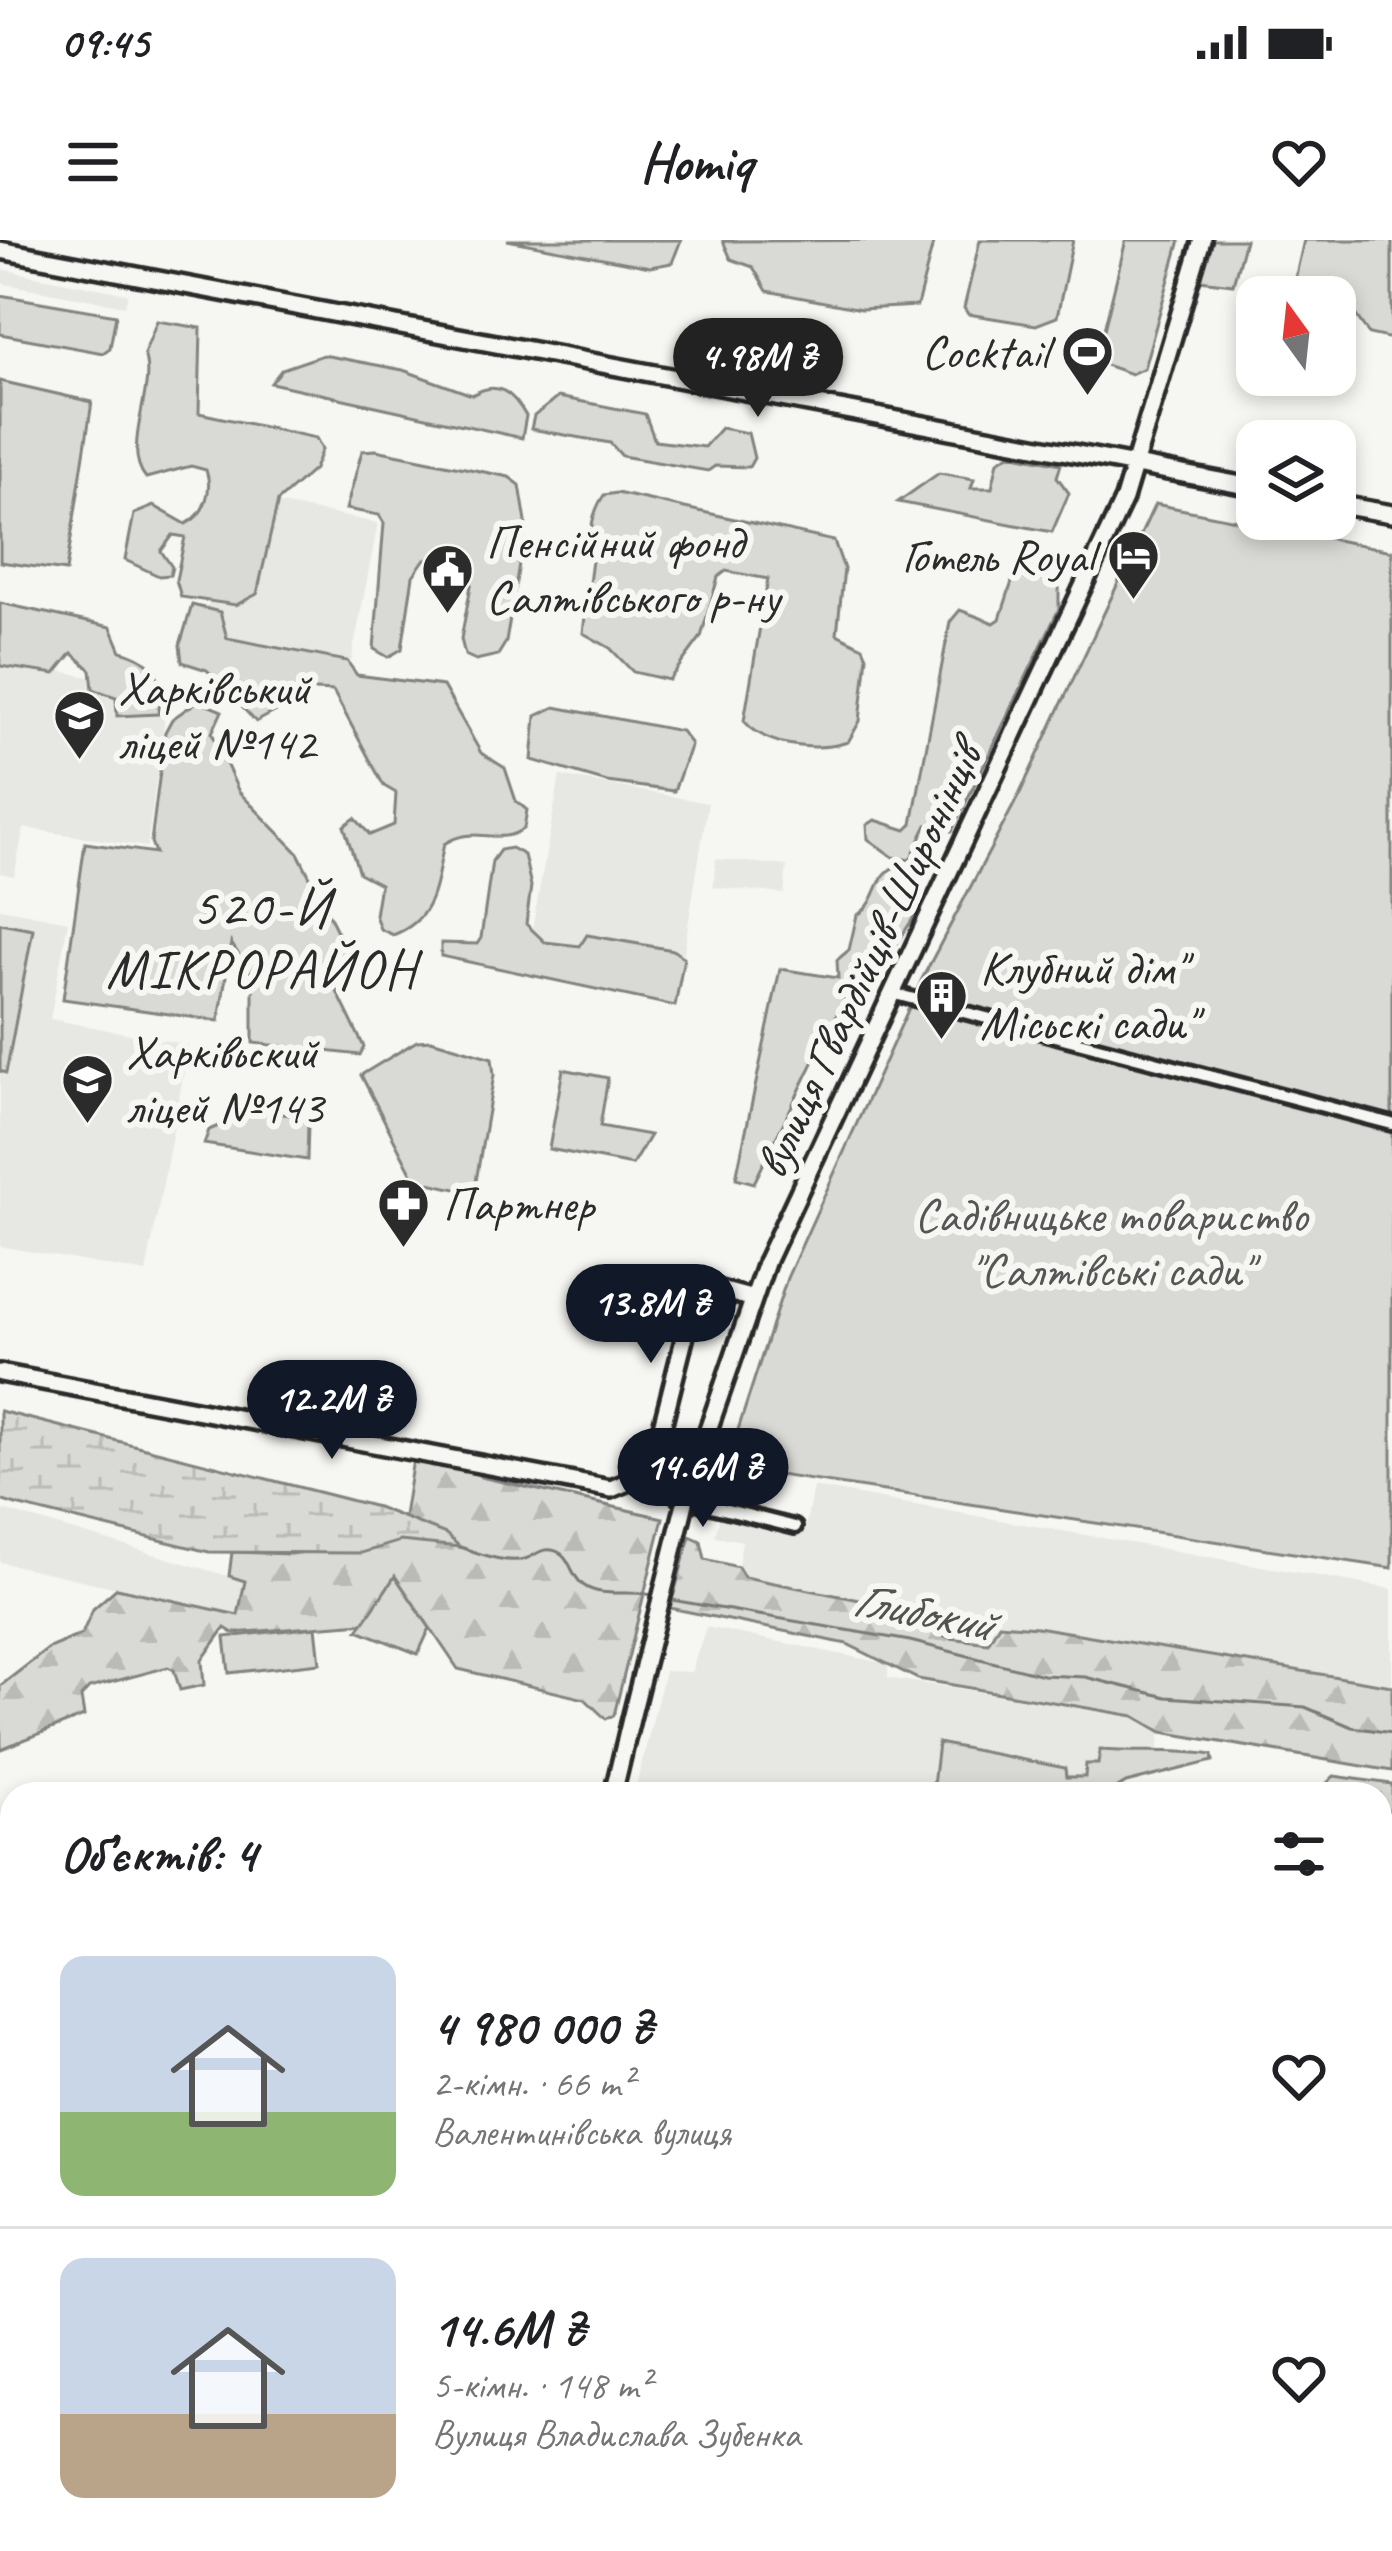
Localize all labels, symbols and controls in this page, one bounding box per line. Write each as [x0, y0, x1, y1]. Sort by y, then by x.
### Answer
text: 09:45 [60, 14, 149, 71]
text: Homiq [640, 128, 752, 196]
icon: menu [60, 129, 126, 195]
icon: heart [1266, 129, 1332, 195]
north arrow [1236, 276, 1356, 396]
map controls [1236, 276, 1356, 540]
pin: 4.98M ₴ [647, 318, 869, 420]
place label: Cocktail [922, 322, 1056, 382]
sports icon: Cocktail [1059, 323, 1115, 397]
text: 4.98M ₴ [700, 332, 816, 381]
button: layers [1236, 420, 1356, 540]
place label: Пенсійний фонд Салтівського р-ну [486, 512, 783, 627]
place label: Готель Royal [902, 526, 1102, 586]
hotel icon: Готель Royal [1105, 527, 1161, 601]
public building icon: Пенсійний фонд Салтівського р-ну [419, 541, 475, 615]
place label: Харківський ліцей №142 [118, 658, 319, 773]
school or university icon: Харківський ліцей №142 [51, 687, 107, 761]
street label: вулиця Гвардійців-Широнінців [741, 723, 1000, 1187]
district label: 520-Й МІКРОРАЙОН [106, 873, 424, 1003]
place label: Клубний дім" Місьскі сади" [980, 938, 1206, 1053]
building icon: Клубний дім" Місьскі сади" [913, 967, 969, 1041]
place label: Харківьский ліцей №143 [126, 1022, 327, 1137]
school or university icon: Харківьский ліцей №143 [59, 1051, 115, 1125]
place label: Партнер [443, 1174, 596, 1234]
pharmacy icon: Партнер [376, 1175, 432, 1249]
park label: Садівницьке товариство "Салтівські сади" [914, 1185, 1310, 1300]
pin: 13.8M ₴ [540, 1264, 762, 1366]
text: 13.8M ₴ [593, 1278, 709, 1327]
pin: 12.2M ₴ [221, 1360, 443, 1462]
text: 12.2M ₴ [274, 1374, 390, 1423]
pin: 14.6M ₴ [592, 1428, 814, 1530]
text: 14.6M ₴ [645, 1442, 761, 1491]
water label: Глибокий [848, 1566, 1007, 1658]
icon: filters [1266, 1821, 1332, 1887]
text: Об’єктів: 4 [60, 1822, 257, 1886]
text: 4 980 000 ₴ [432, 1995, 652, 2059]
icon: home [156, 2004, 300, 2148]
icon: heart [1266, 2043, 1332, 2109]
text: 2-кімн. · 66 m² [432, 2059, 633, 2108]
text: Валентинівська вулиця [432, 2108, 731, 2157]
text: 14.6M ₴ [432, 2297, 585, 2361]
icon: home [156, 2306, 300, 2450]
icon: heart [1266, 2345, 1332, 2411]
text: 5-кімн. · 148 m² [432, 2361, 650, 2410]
text: Вулиця Владислава Зубенка [432, 2410, 800, 2459]

